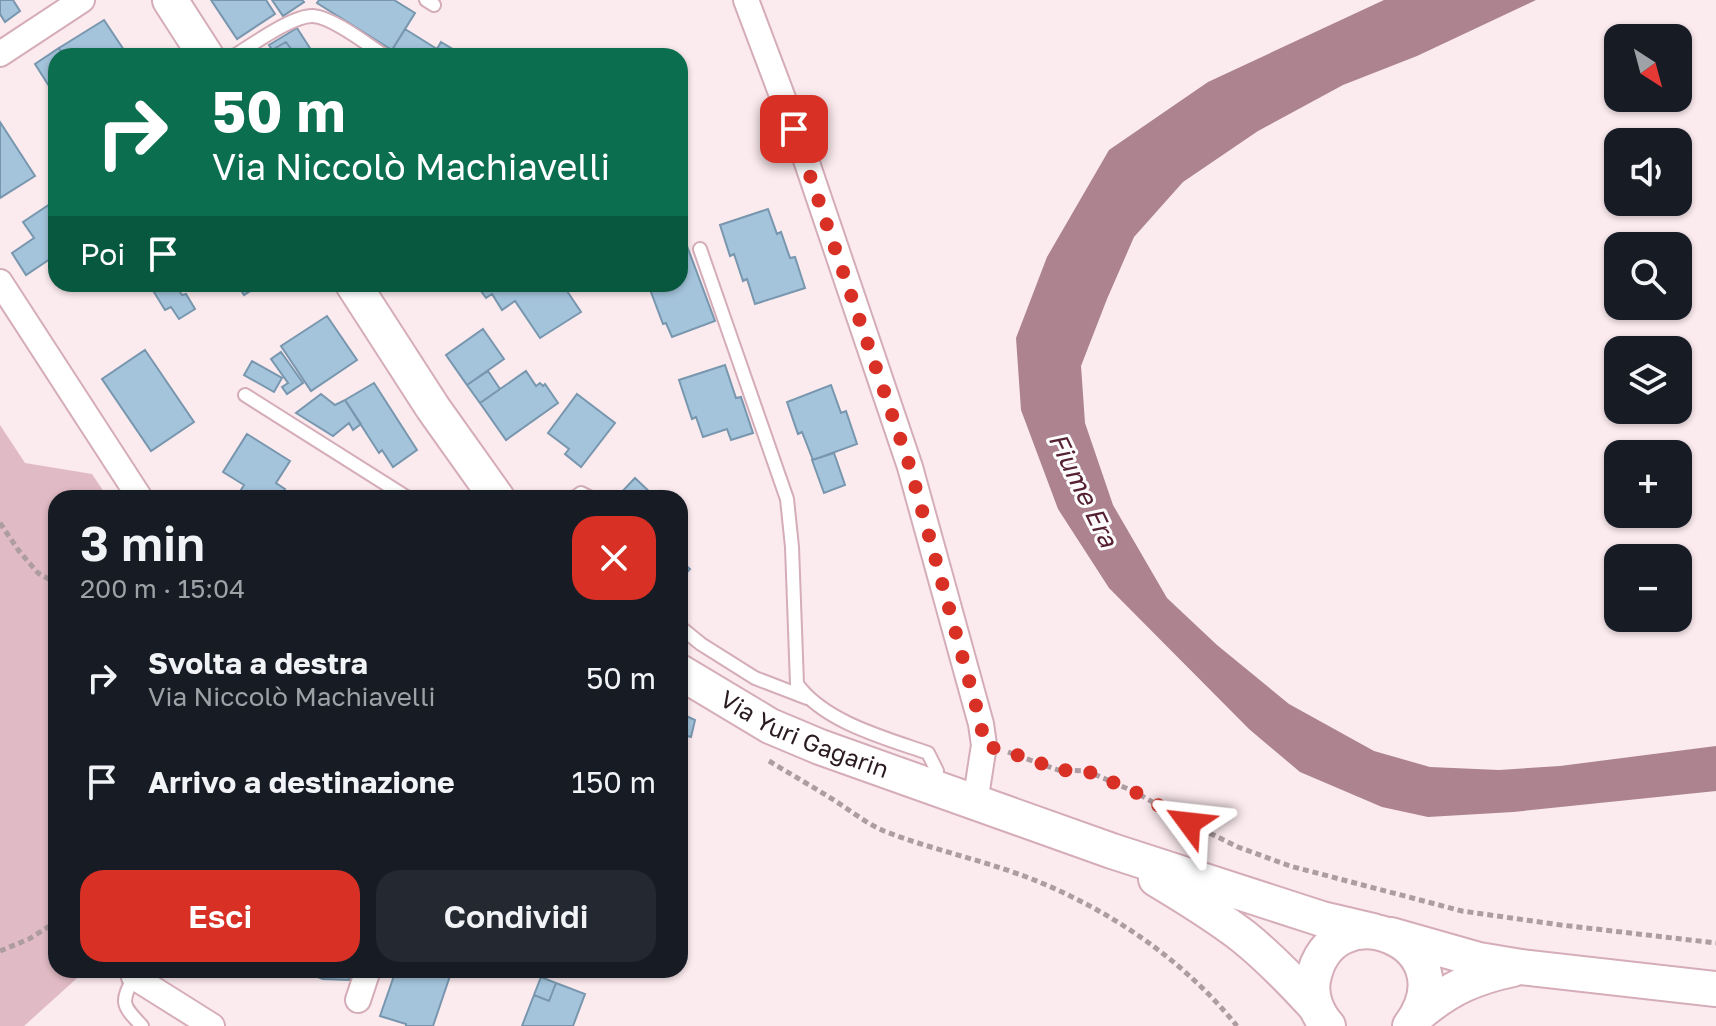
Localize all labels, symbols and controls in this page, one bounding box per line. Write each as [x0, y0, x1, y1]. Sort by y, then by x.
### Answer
north arrow [1604, 24, 1692, 112]
map controls [1604, 24, 1692, 632]
text: 50 m [212, 77, 346, 144]
icon: right [80, 80, 184, 184]
pin [760, 95, 828, 163]
icon: arrive [772, 107, 816, 151]
button: sound [1604, 128, 1692, 216]
text: Via Niccolò Machiavelli [212, 145, 610, 188]
icon: arrive [141, 232, 185, 276]
button: search [1604, 232, 1692, 320]
text: Poi [80, 236, 125, 272]
button: layers [1604, 336, 1692, 424]
water label: Fiume Era [1043, 428, 1125, 553]
button: + [1604, 440, 1692, 528]
text: 3 min [80, 514, 205, 572]
button: close [572, 516, 656, 600]
button: − [1604, 544, 1692, 632]
text: 200 m · 15:04 [80, 573, 245, 604]
text: Svolta a destra [148, 645, 368, 681]
icon: right [80, 656, 124, 700]
text: 50 m [586, 660, 656, 696]
text: Via Niccolò Machiavelli [148, 681, 435, 712]
street label: Via Yuri Gagarin [715, 684, 893, 783]
icon: arrive [80, 760, 124, 804]
text: Arrivo a destinazione [148, 764, 455, 800]
text: 150 m [571, 764, 656, 800]
position arrow [1147, 781, 1231, 865]
button: Esci [80, 870, 360, 962]
button: Condividi [376, 870, 656, 962]

